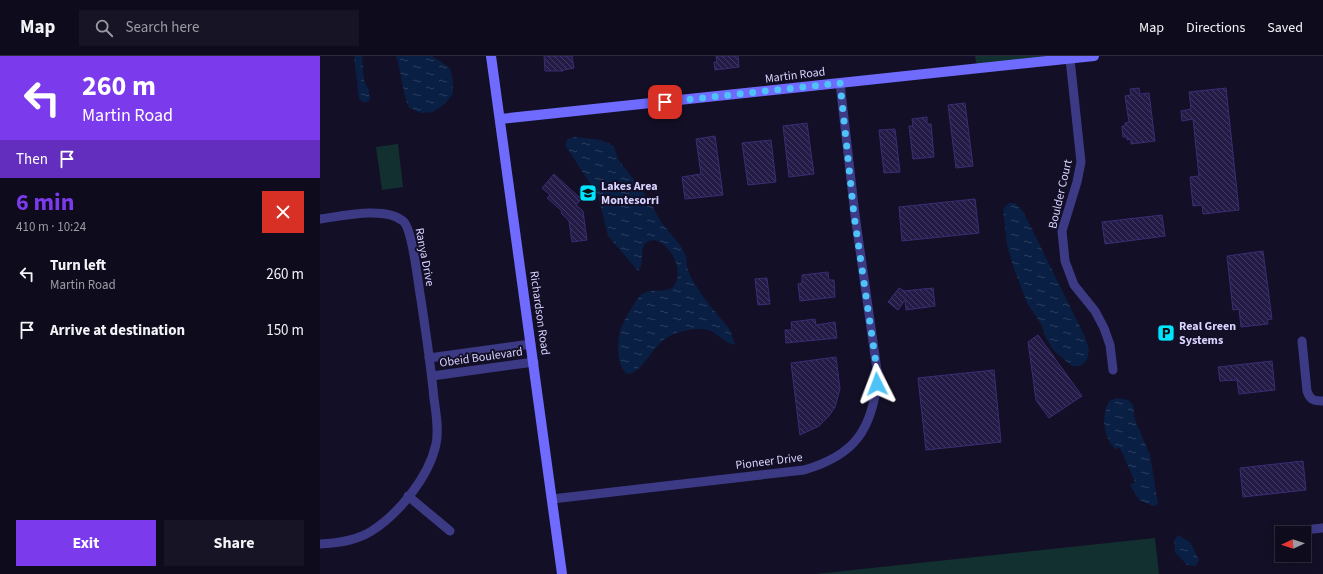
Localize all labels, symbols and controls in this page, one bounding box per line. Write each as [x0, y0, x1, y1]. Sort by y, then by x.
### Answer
search box [79, 10, 359, 46]
text: Map [20, 14, 55, 41]
icon: search [93, 17, 115, 39]
text: Search here [125, 17, 199, 38]
text: Map [1139, 18, 1164, 38]
text: Directions [1186, 18, 1245, 38]
text: Saved [1267, 18, 1303, 38]
street label: Martin Road [764, 63, 826, 88]
text: 260 m [82, 66, 156, 106]
icon: left [16, 72, 68, 124]
pin [648, 85, 682, 119]
icon: arrive [654, 91, 676, 113]
text: Martin Road [82, 103, 173, 128]
icon: arrive [56, 148, 78, 170]
text: Then [16, 149, 48, 170]
street label: Boulder Court [1044, 158, 1077, 230]
place label: Lakes Area Montesorri [601, 178, 659, 209]
school or university icon: Lakes Area Montesorri [578, 183, 598, 203]
text: 6 min [16, 185, 74, 220]
button: close [262, 191, 304, 233]
text: 410 m · 10:24 [16, 218, 86, 236]
street label: Ranya Drive [411, 226, 439, 288]
text: Turn left [50, 255, 106, 276]
icon: left [16, 263, 38, 285]
text: 260 m [266, 264, 304, 285]
street label: Richardson Road [525, 270, 554, 356]
text: Martin Road [50, 276, 116, 294]
place label: Real Green Systems [1179, 318, 1236, 349]
icon: arrive [16, 319, 38, 341]
text: Arrive at destination [50, 320, 185, 341]
text: 150 m [266, 320, 304, 341]
parking icon: Real Green Systems [1156, 323, 1176, 343]
street label: Obeid Boulevard [438, 343, 524, 372]
position arrow [856, 363, 898, 405]
street label: Pioneer Drive [735, 449, 804, 474]
button: Exit [16, 520, 156, 566]
button: Share [164, 520, 304, 566]
north arrow [1275, 526, 1311, 562]
map controls [1275, 526, 1311, 562]

